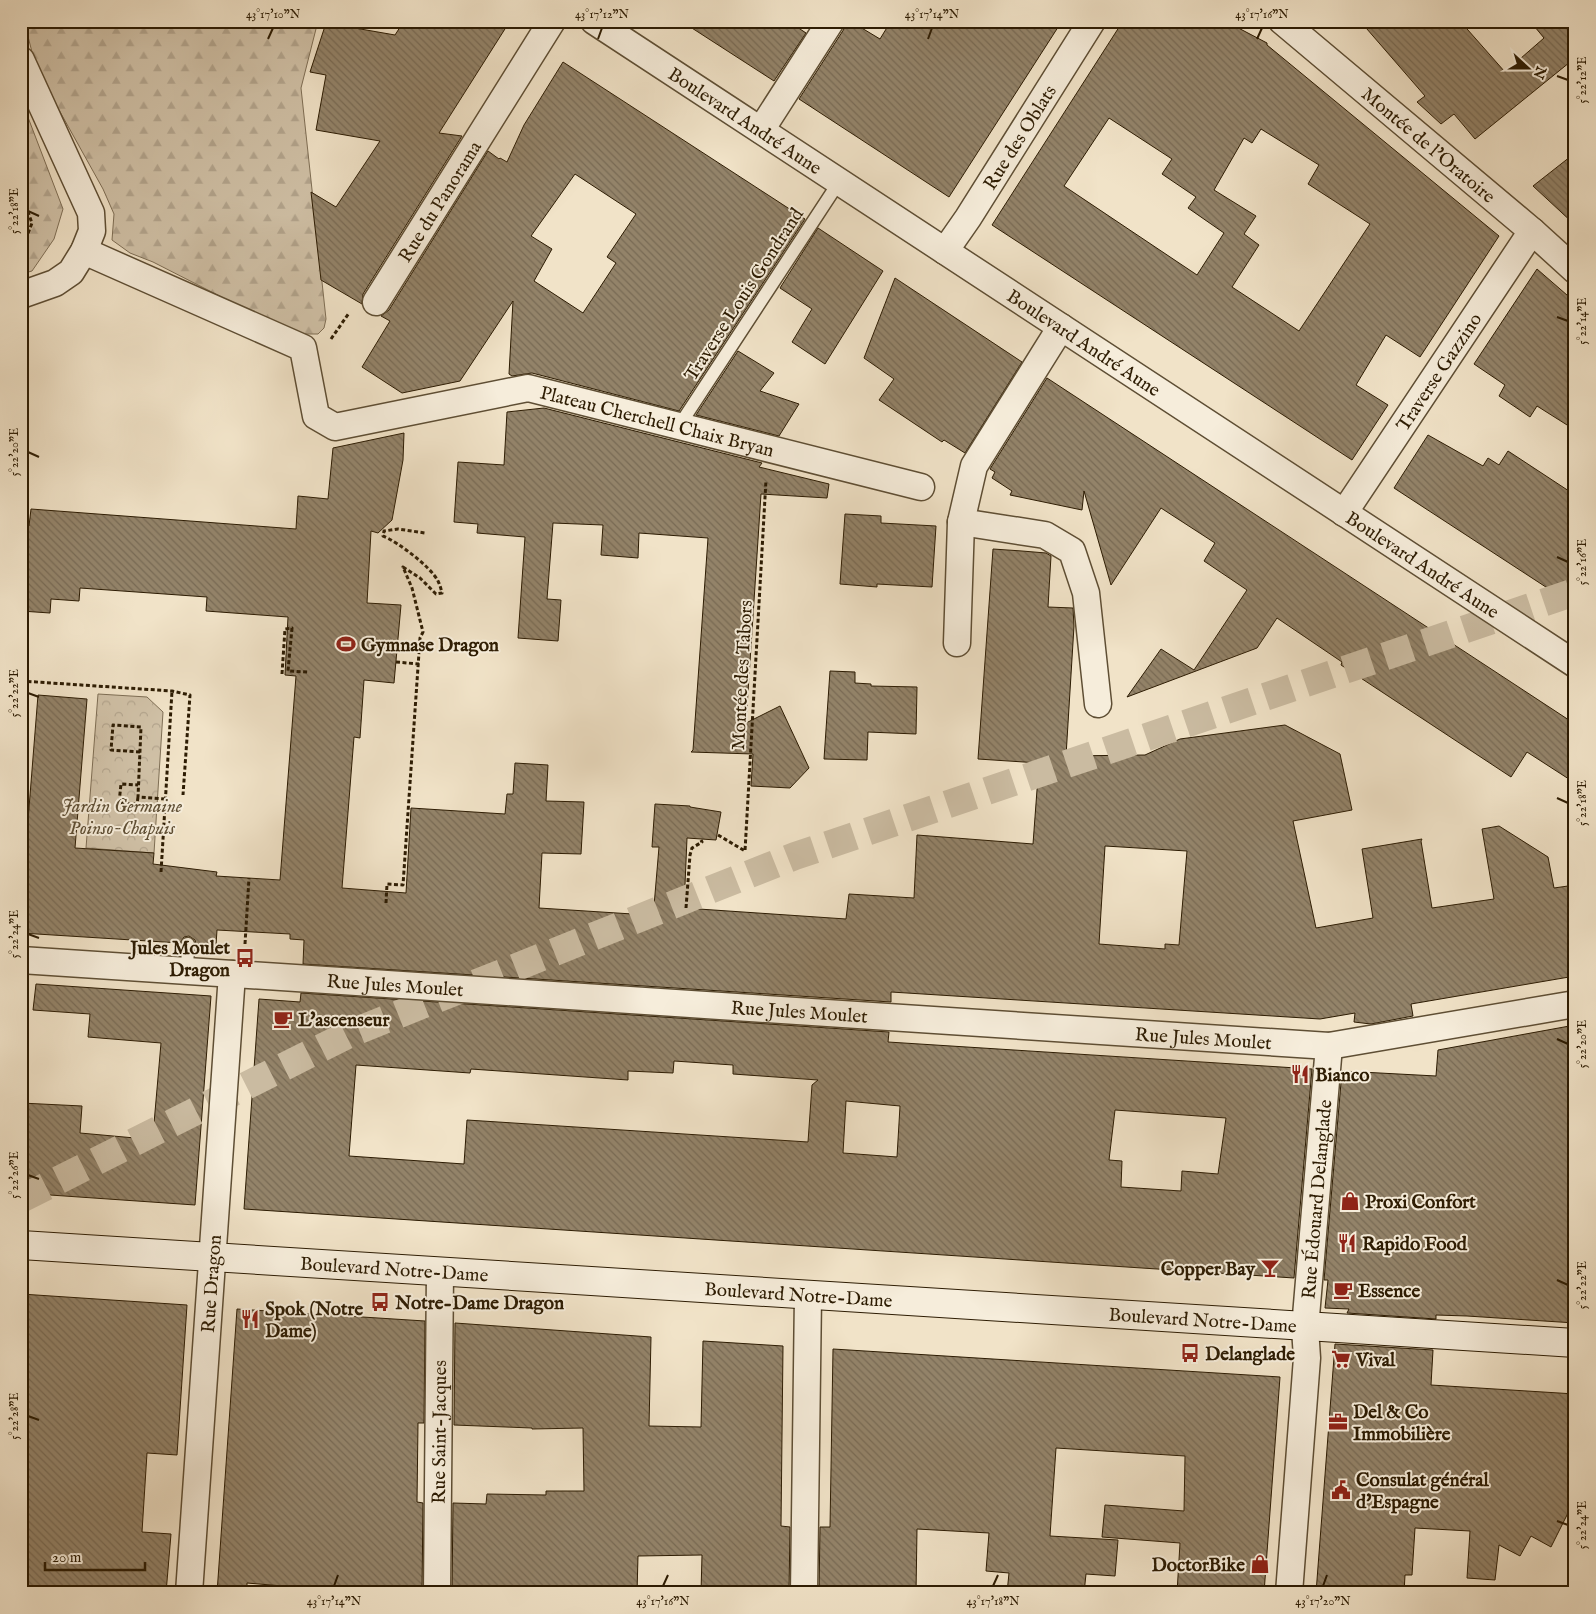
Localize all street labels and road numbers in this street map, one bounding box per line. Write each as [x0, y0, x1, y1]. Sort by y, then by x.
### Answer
street label: Boulevard André Aune [663, 63, 826, 181]
street label: Rue des Oblats [979, 81, 1063, 195]
street label: Montée de l'Oratoire [1356, 83, 1500, 209]
street label: Rue du Panorama [394, 136, 488, 267]
street label: Traverse Louis Gondrand [680, 203, 810, 386]
street label: Boulevard André Aune [1002, 285, 1165, 403]
street label: Traverse Gazzino [1392, 309, 1488, 436]
street label: Plateau Cherchell Chaix Bryan [537, 382, 776, 464]
street label: Boulevard André Aune [1340, 507, 1503, 625]
street label: Montée des Tabors [727, 599, 759, 751]
street label: Rue Jules Moulet [326, 970, 465, 1003]
street label: Rue Jules Moulet [730, 997, 869, 1030]
street label: Rue Jules Moulet [1134, 1023, 1273, 1056]
street label: Rue Édouard Delanglade [1298, 1098, 1338, 1300]
street label: Rue Dragon [197, 1234, 228, 1334]
street label: Boulevard Notre-Dame [299, 1253, 489, 1288]
street label: Boulevard Notre-Dame [704, 1278, 893, 1314]
street label: Boulevard Notre-Dame [1108, 1304, 1298, 1339]
street label: Rue Saint-Jacques [428, 1360, 453, 1504]

